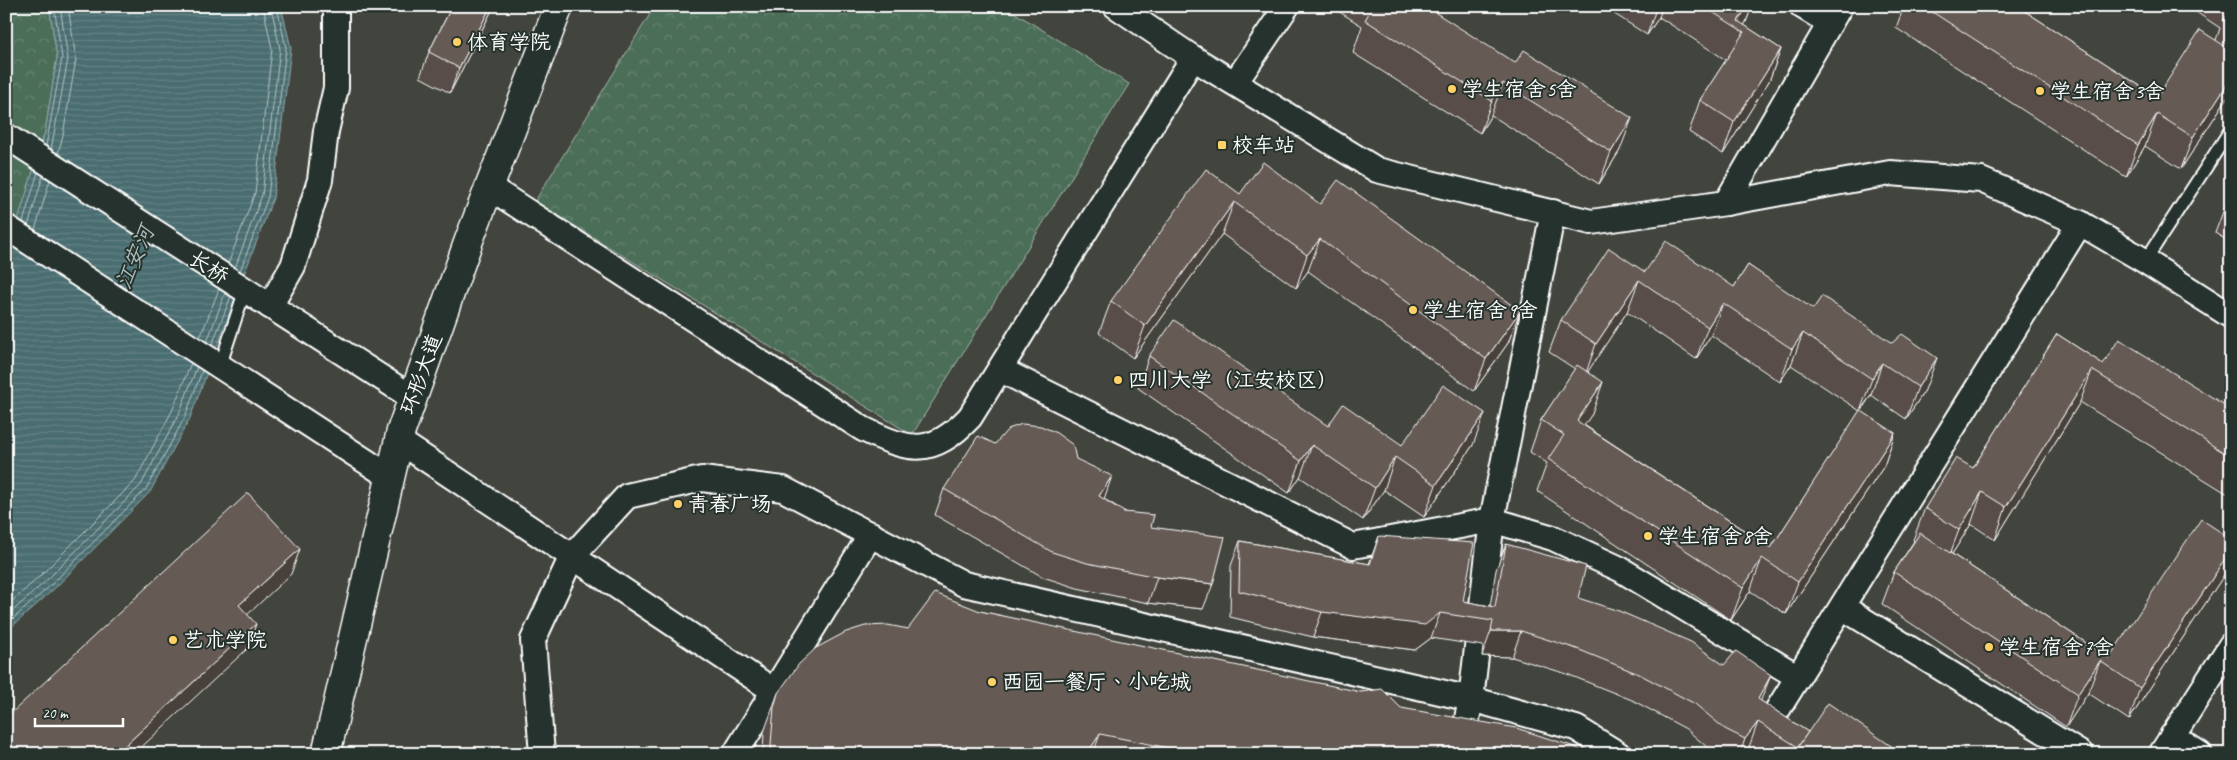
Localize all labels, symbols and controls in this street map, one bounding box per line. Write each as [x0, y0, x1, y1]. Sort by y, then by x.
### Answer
place label: 体育学院 [467, 29, 551, 55]
marker: 体育学院 [451, 36, 463, 48]
place label: 学生宿舍5舍 [1462, 76, 1576, 102]
place label: 学生宿舍3舍 [2050, 78, 2164, 104]
marker: 学生宿舍5舍 [1446, 83, 1458, 95]
marker: 学生宿舍3舍 [2034, 85, 2046, 97]
place label: 校车站 [1232, 132, 1295, 158]
marker: 校车站 [1216, 139, 1228, 151]
water label: 江安河 [109, 219, 162, 293]
street label: 长桥 [184, 245, 234, 289]
place label: 学生宿舍9舍 [1423, 297, 1537, 323]
marker: 学生宿舍9舍 [1407, 304, 1419, 316]
street label: 环形大道 [394, 330, 448, 418]
place label: 四川大学（江安校区） [1128, 367, 1338, 393]
marker: 四川大学（江安校区） [1112, 374, 1124, 386]
place label: 青春广场 [688, 491, 772, 517]
marker: 青春广场 [672, 498, 684, 510]
place label: 学生宿舍8舍 [1658, 523, 1772, 549]
marker: 学生宿舍8舍 [1642, 530, 1654, 542]
place label: 艺术学院 [183, 627, 267, 653]
marker: 艺术学院 [167, 634, 179, 646]
place label: 学生宿舍7舍 [1999, 634, 2113, 660]
marker: 学生宿舍7舍 [1983, 641, 1995, 653]
place label: 西园一餐厅、小吃城 [1002, 669, 1191, 695]
marker: 西园一餐厅、小吃城 [986, 676, 998, 688]
scale bar [35, 695, 122, 727]
text: 20 m [42, 704, 69, 723]

